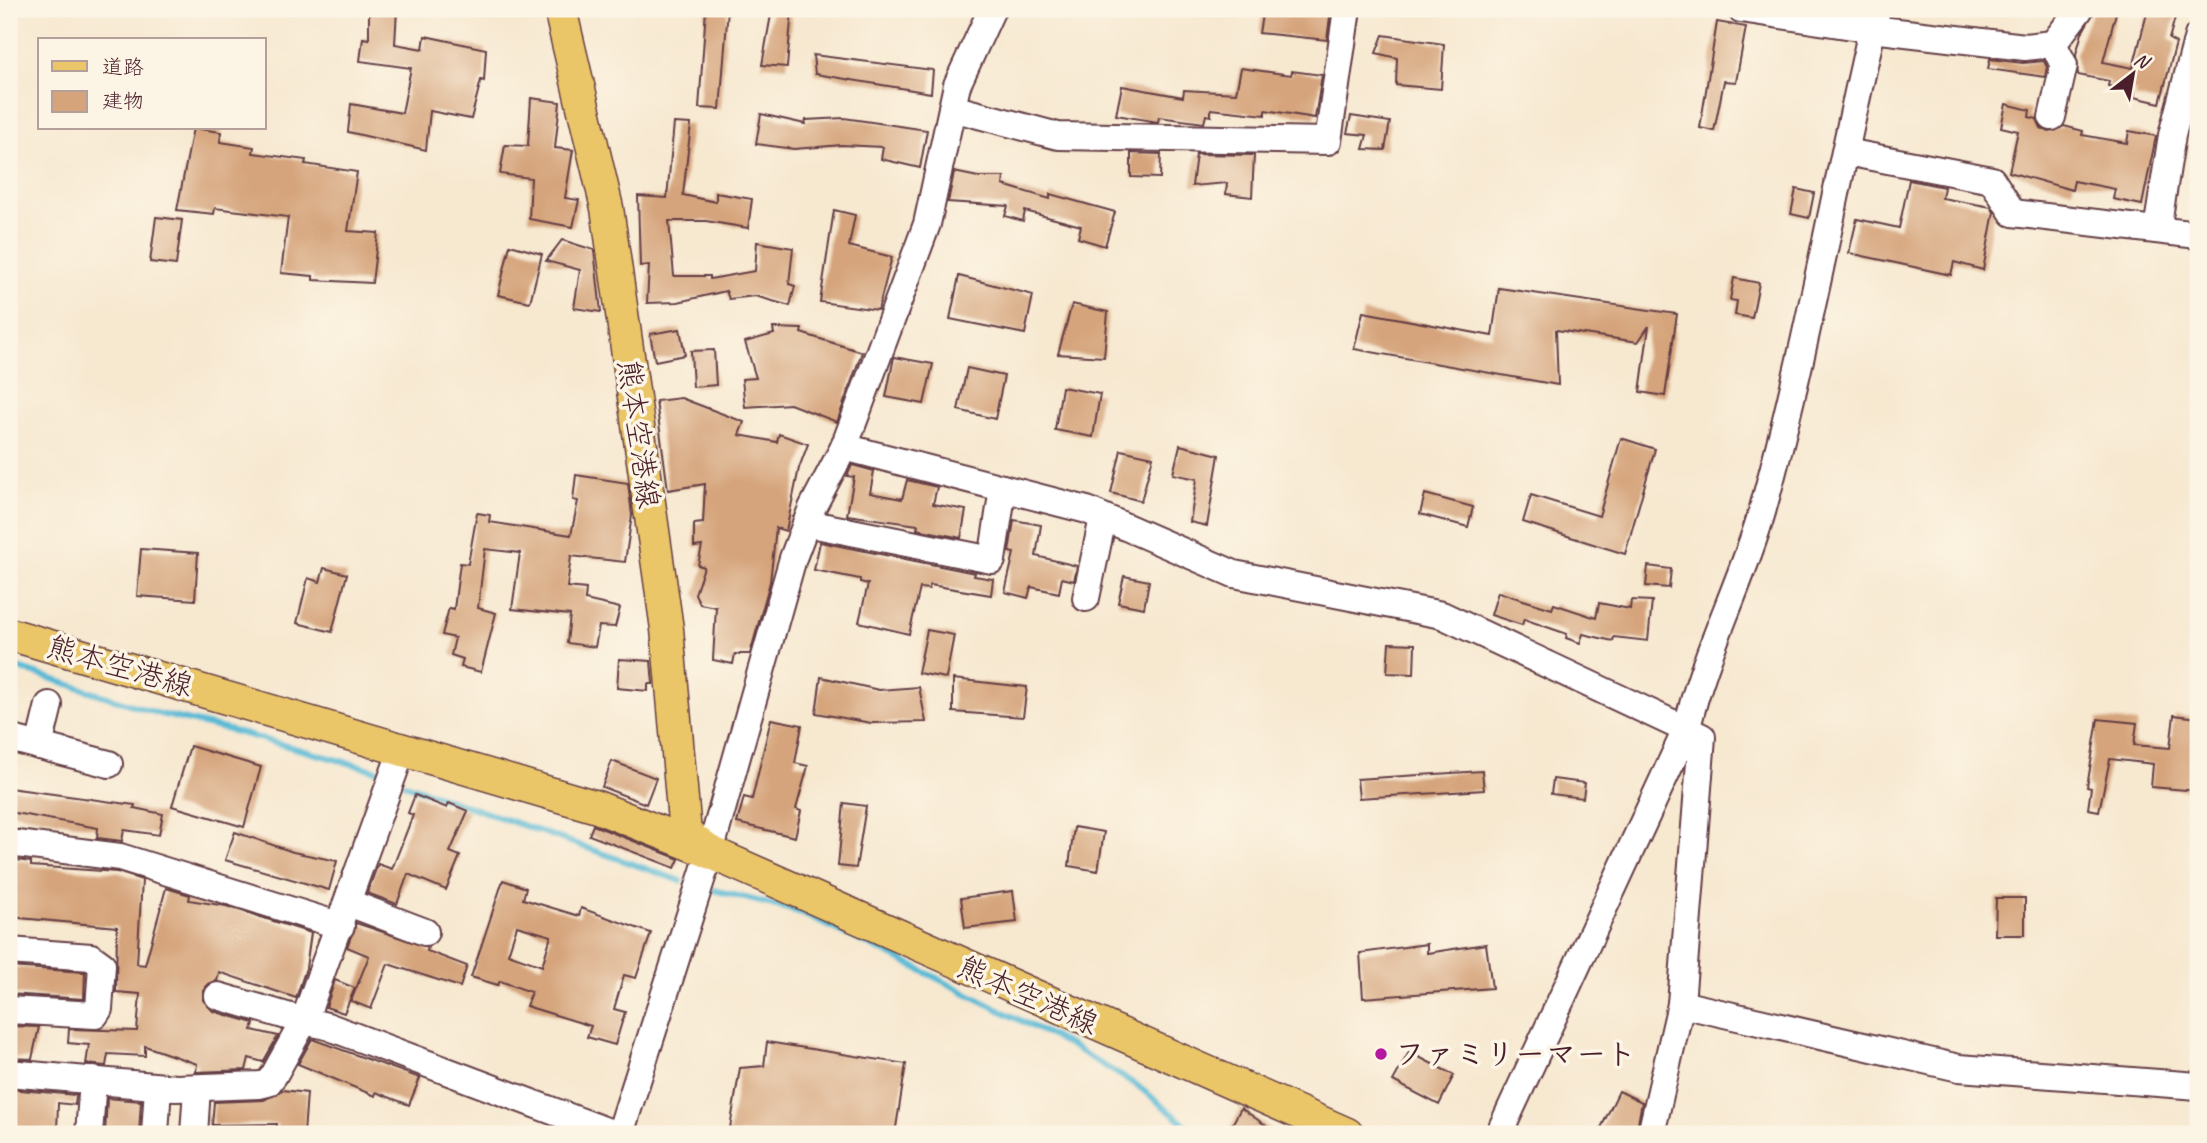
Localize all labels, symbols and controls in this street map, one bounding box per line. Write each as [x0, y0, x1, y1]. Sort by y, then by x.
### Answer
legend [38, 38, 266, 130]
north arrow [2098, 38, 2168, 108]
text: N [2130, 47, 2155, 75]
text: 道路 [102, 54, 144, 80]
text: 建物 [102, 88, 144, 114]
street label: 熊本空港線 [610, 357, 668, 511]
street label: 熊本空港線 [43, 627, 197, 705]
street label: 熊本空港線 [952, 947, 1104, 1043]
place label: ファミリーマート [1395, 1035, 1636, 1073]
marker: ファミリーマート [1373, 1046, 1389, 1062]

